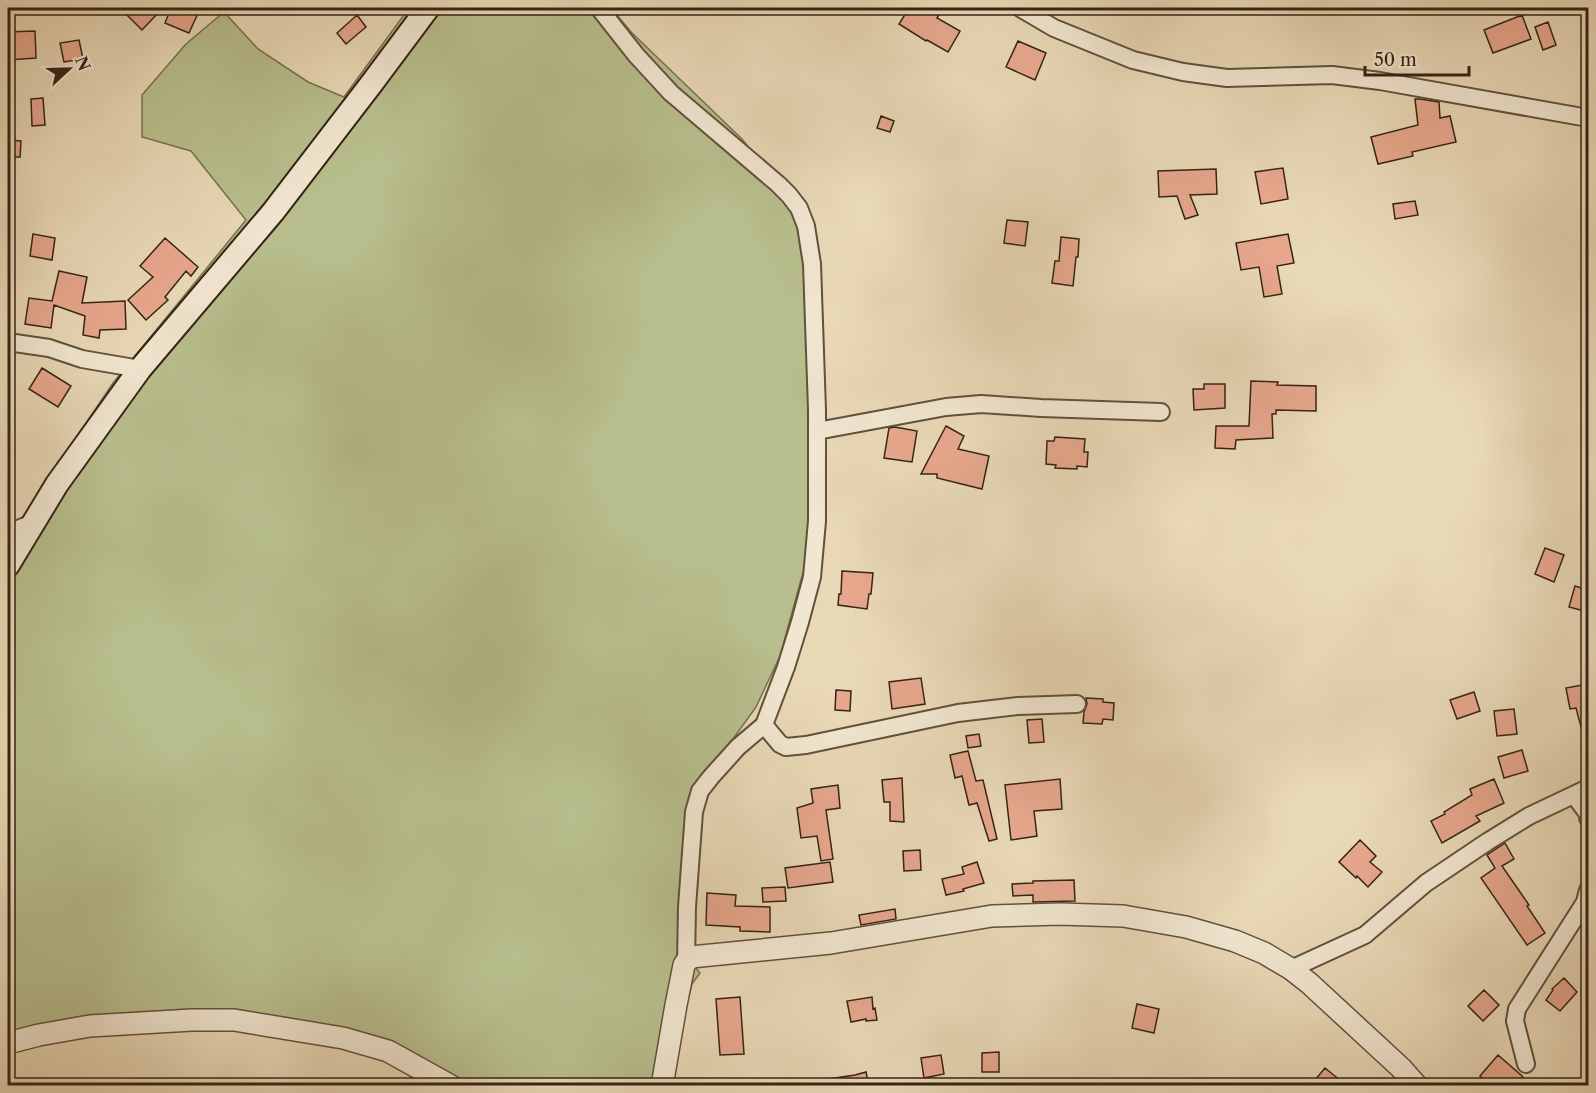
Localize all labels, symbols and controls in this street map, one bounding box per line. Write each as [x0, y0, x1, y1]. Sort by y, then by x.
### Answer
north arrow [39, 39, 99, 99]
scale bar [1365, 39, 1468, 77]
text: 50 m [1374, 49, 1417, 71]
text: N [71, 53, 95, 74]

